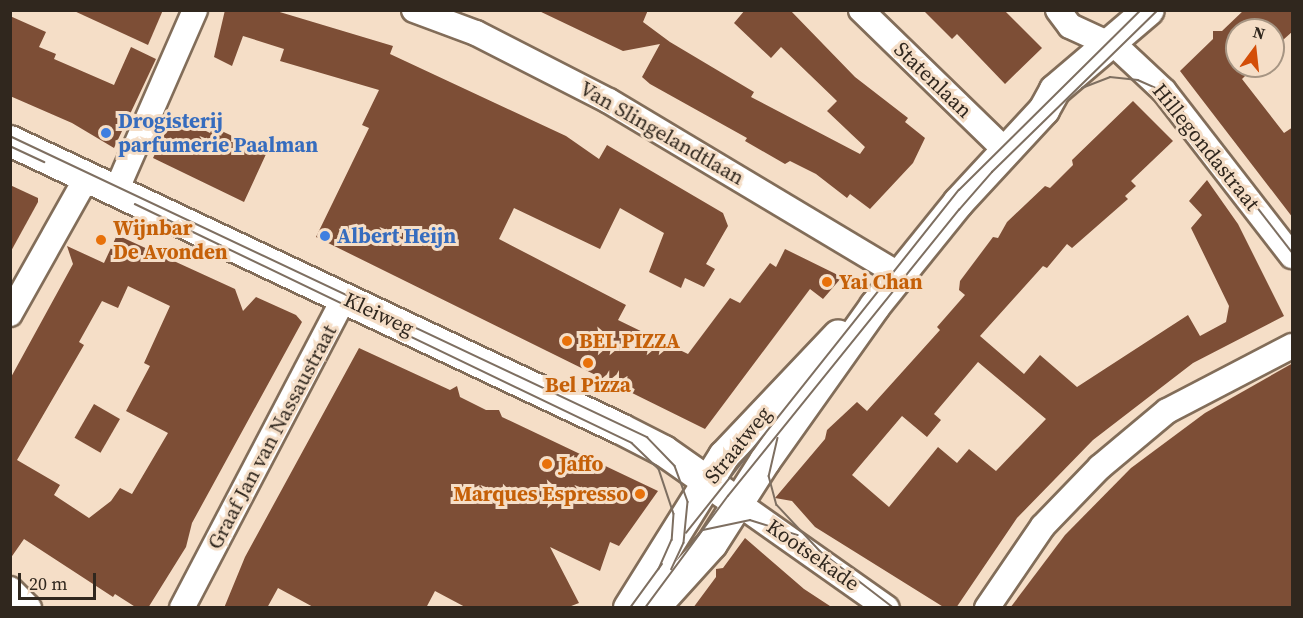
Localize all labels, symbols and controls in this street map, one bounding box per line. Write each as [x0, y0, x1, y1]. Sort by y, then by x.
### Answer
north arrow [1225, 18, 1285, 78]
text: N [1251, 20, 1268, 45]
street label: Statenlaan [889, 37, 977, 123]
street label: Van Slingelandtlaan [575, 76, 749, 190]
street label: Hillegondastraat [1147, 78, 1265, 216]
place label: Drogisterij parfumerie Paalman [118, 108, 318, 158]
marker: Drogisterij parfumerie Paalman [99, 126, 113, 140]
place label: Wijnbar De Avonden [113, 215, 228, 265]
place label: Albert Heijn [337, 223, 456, 249]
marker: Albert Heijn [318, 229, 332, 243]
marker: Wijnbar De Avonden [94, 233, 108, 247]
place label: Yai Chan [839, 269, 923, 295]
marker: Yai Chan [820, 275, 834, 289]
street label: Kleiweg [340, 287, 418, 341]
street label: Graaf Jan van Nassaustraat [202, 321, 342, 553]
place label: BEL PIZZA [579, 328, 680, 354]
marker: BEL PIZZA [560, 334, 574, 348]
marker: Bel Pizza [581, 356, 595, 370]
place label: Bel Pizza [545, 372, 631, 398]
street label: Straatweg [699, 401, 777, 489]
place label: Jaffo [559, 451, 603, 477]
marker: Jaffo [540, 457, 554, 471]
place label: Marques Espresso [453, 481, 628, 507]
marker: Marques Espresso [633, 487, 647, 501]
street label: Kootsekade [762, 514, 864, 596]
scale bar [21, 561, 99, 599]
text: 20 m [29, 571, 67, 596]

